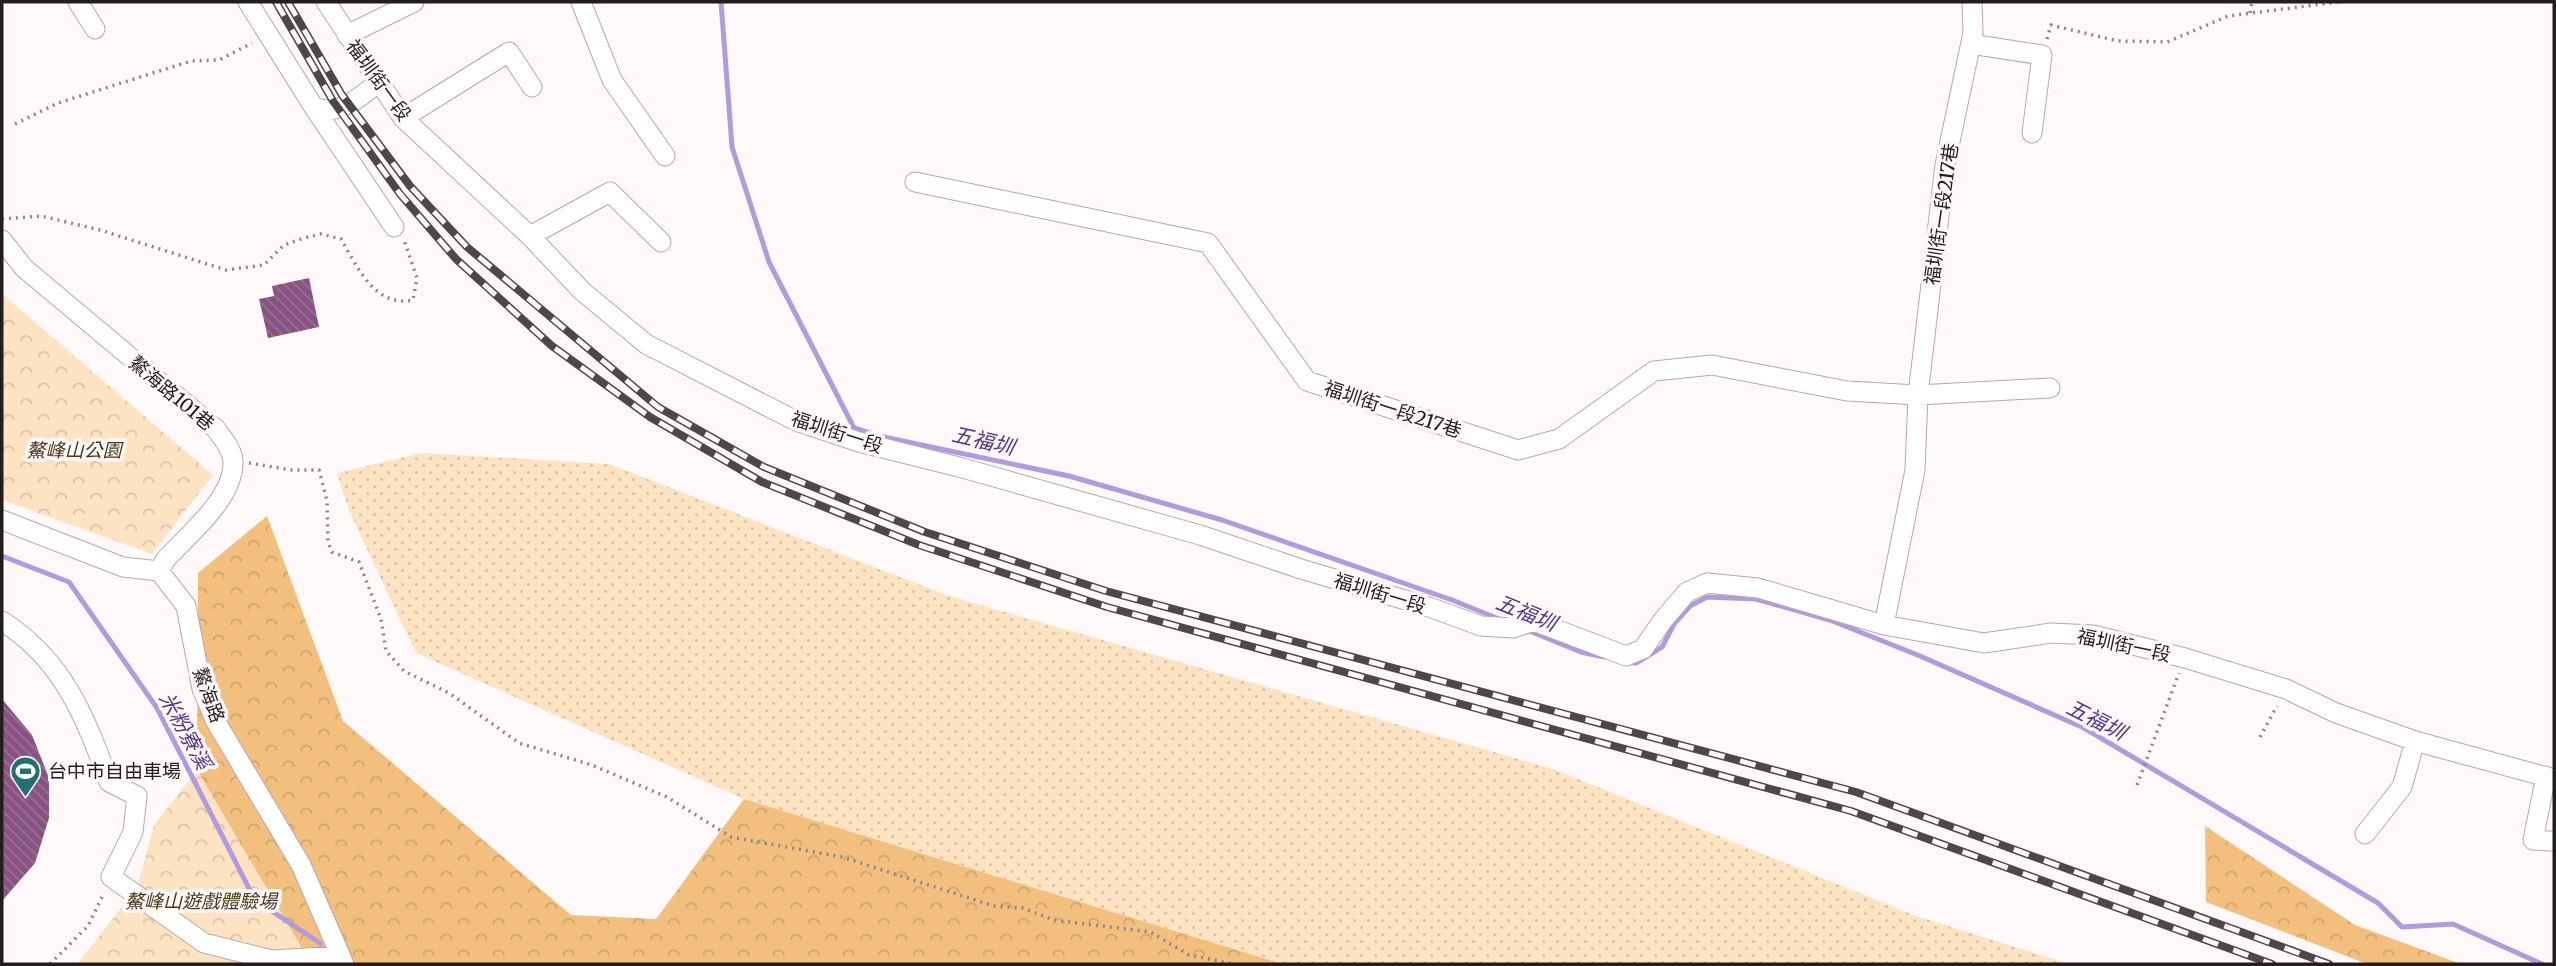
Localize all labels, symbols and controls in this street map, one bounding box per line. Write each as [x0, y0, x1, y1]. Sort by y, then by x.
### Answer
street label: 福圳街一段 [341, 35, 417, 125]
street label: 福圳街一段217巷 [1919, 142, 1963, 286]
street label: 鰲海路101巷 [124, 350, 220, 436]
street label: 福圳街一段217巷 [1321, 375, 1465, 443]
street label: 福圳街一段 [788, 406, 886, 458]
water label: 五福圳 [949, 420, 1020, 461]
park label: 鰲峰山公園 [26, 438, 124, 462]
street label: 福圳街一段 [1331, 568, 1429, 618]
water label: 五福圳 [1492, 588, 1563, 638]
street label: 福圳街一段 [2075, 623, 2173, 667]
street label: 鰲海路 [188, 664, 230, 726]
water label: 米粉寮溪 [154, 687, 218, 777]
water label: 五福圳 [2062, 693, 2133, 747]
sports icon: 台中市自由車場 [8, 754, 42, 798]
place label: 台中市自由車場 [48, 759, 181, 783]
park label: 鰲峰山遊戲體驗場 [125, 889, 279, 913]

